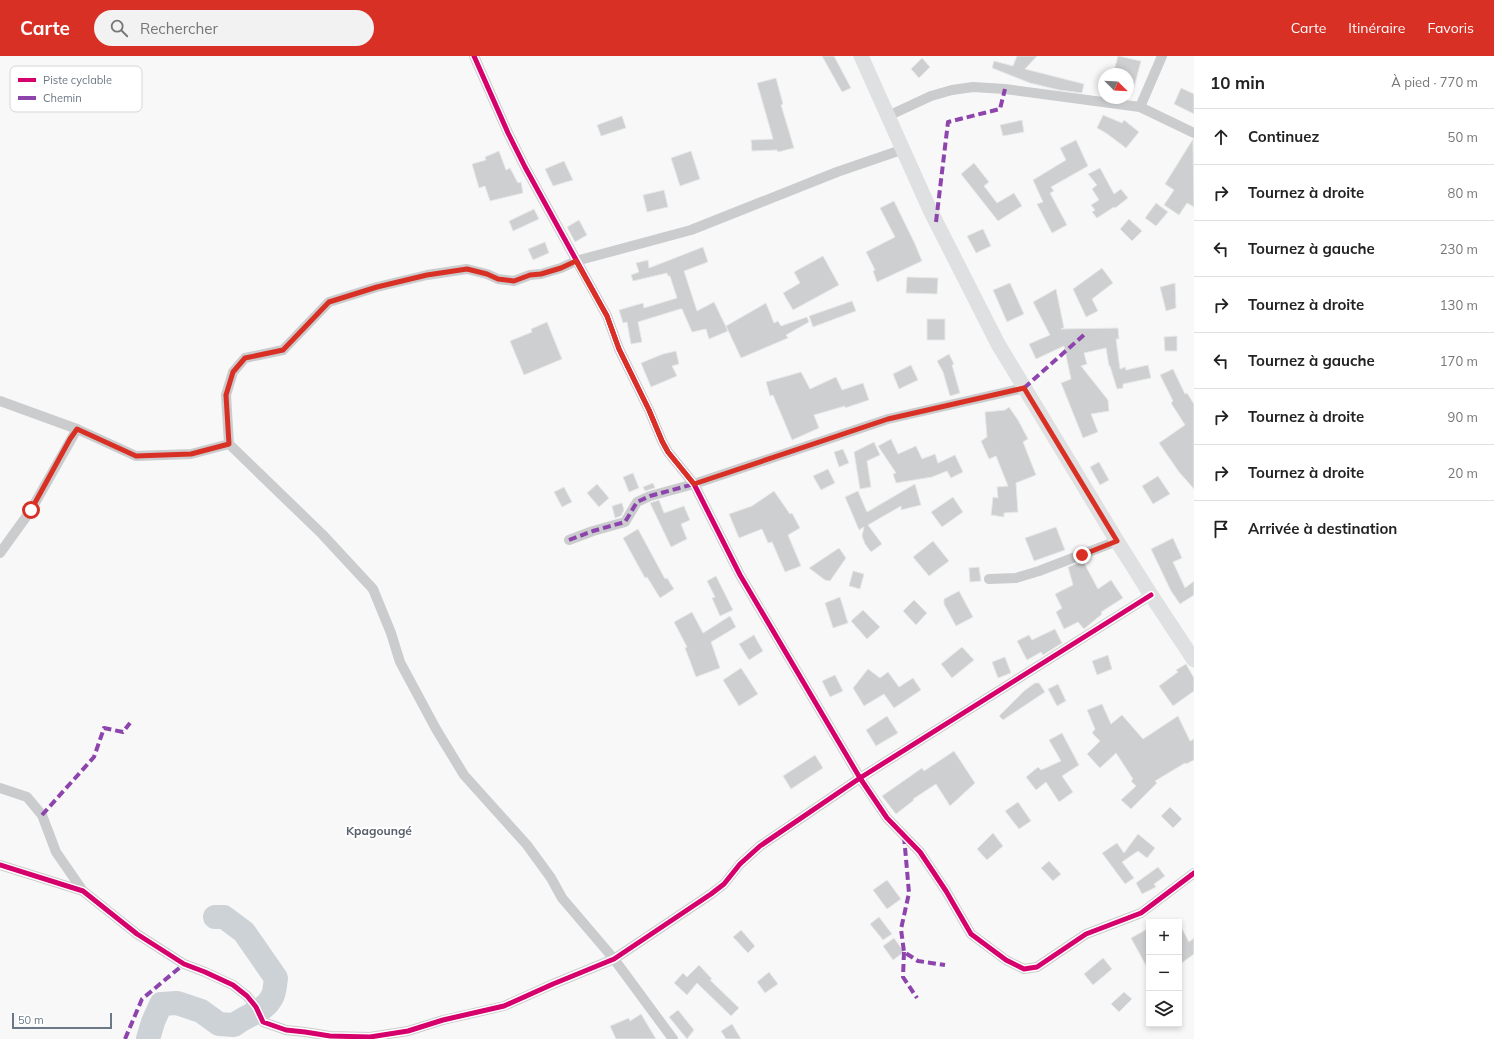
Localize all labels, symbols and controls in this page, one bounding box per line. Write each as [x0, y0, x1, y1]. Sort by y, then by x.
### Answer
search box [94, 10, 374, 46]
text: Carte [20, 16, 70, 40]
icon: search [108, 17, 130, 39]
text: Rechercher [140, 19, 218, 38]
text: Carte [1291, 19, 1326, 37]
text: Itinéraire [1348, 19, 1405, 37]
text: Favoris [1427, 19, 1474, 37]
legend [10, 66, 142, 112]
north arrow [1098, 68, 1134, 104]
text: 10 min [1210, 72, 1265, 93]
text: Piste cyclable [43, 73, 112, 87]
text: À pied · 770 m [1391, 74, 1478, 90]
text: Chemin [43, 91, 82, 105]
icon: ahead [1210, 126, 1232, 148]
text: Continuez [1248, 127, 1319, 146]
text: 50 m [1448, 129, 1478, 145]
icon: right [1210, 182, 1232, 204]
text: Tournez à droite [1248, 183, 1364, 202]
text: 80 m [1448, 185, 1478, 201]
icon: left [1210, 238, 1232, 260]
text: Tournez à gauche [1248, 239, 1375, 258]
text: 230 m [1440, 241, 1478, 257]
icon: right [1210, 294, 1232, 316]
text: Tournez à droite [1248, 295, 1364, 314]
text: 130 m [1440, 297, 1478, 313]
icon: left [1210, 350, 1232, 372]
text: Tournez à gauche [1248, 351, 1375, 370]
text: 170 m [1440, 353, 1478, 369]
icon: right [1210, 406, 1232, 428]
text: Tournez à droite [1248, 407, 1364, 426]
text: 90 m [1448, 409, 1478, 425]
icon: right [1210, 462, 1232, 484]
text: Tournez à droite [1248, 463, 1364, 482]
text: 20 m [1448, 465, 1478, 481]
route start [22, 501, 40, 519]
icon: arrive [1210, 518, 1232, 540]
text: Arrivée à destination [1248, 519, 1397, 538]
route end [1073, 546, 1091, 564]
district label: Kpagoungé [346, 823, 412, 838]
map controls [1146, 919, 1182, 1027]
button: + [1146, 919, 1182, 955]
button: − [1146, 955, 1182, 991]
button: layers [1146, 991, 1182, 1027]
scale bar [12, 1011, 112, 1030]
text: 50 m [18, 1013, 44, 1027]

